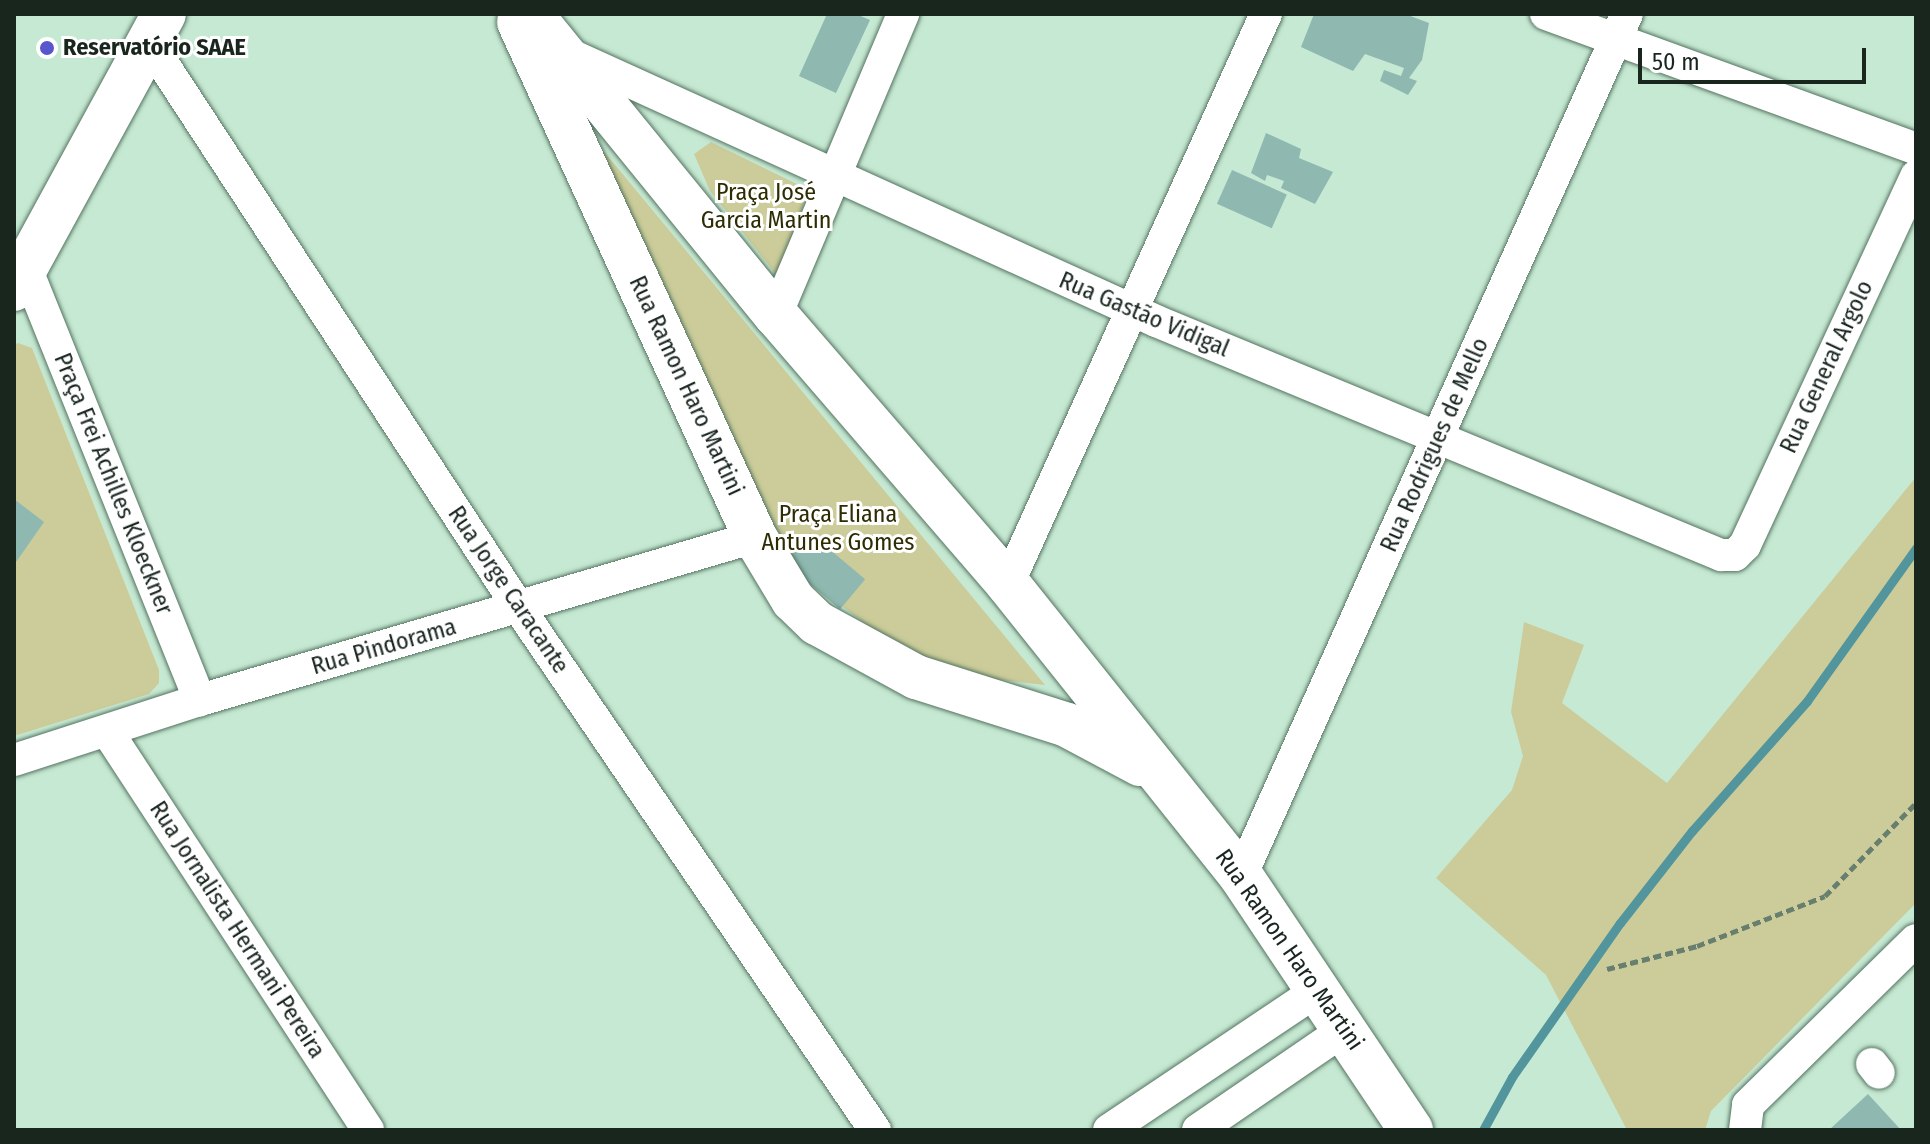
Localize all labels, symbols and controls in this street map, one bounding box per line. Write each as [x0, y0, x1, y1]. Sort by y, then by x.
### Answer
scale bar [1642, 32, 1870, 82]
place label: Reservatório SAAE [63, 34, 246, 62]
marker: Reservatório SAAE [38, 39, 56, 57]
text: 50 m [1652, 48, 1700, 76]
park label: Praça José Garcia Martin [701, 179, 831, 235]
street label: Rua Gastão Vidigal [1055, 266, 1233, 364]
street label: Rua Ramon Haro Martini [622, 272, 750, 500]
street label: Rua General Argolo [1774, 276, 1880, 458]
street label: Rua Rodrigues de Mello [1375, 333, 1495, 557]
street label: Praça Frei Achilles Kloeckner [47, 349, 179, 619]
street label: Rua Jorge Caracante [441, 501, 575, 679]
park label: Praça Eliana Antunes Gomes [762, 501, 914, 557]
street label: Rua Pindorama [308, 613, 460, 681]
street label: Rua Jornalista Hermani Pereira [143, 796, 331, 1064]
street label: Rua Ramon Haro Martini [1209, 844, 1369, 1056]

